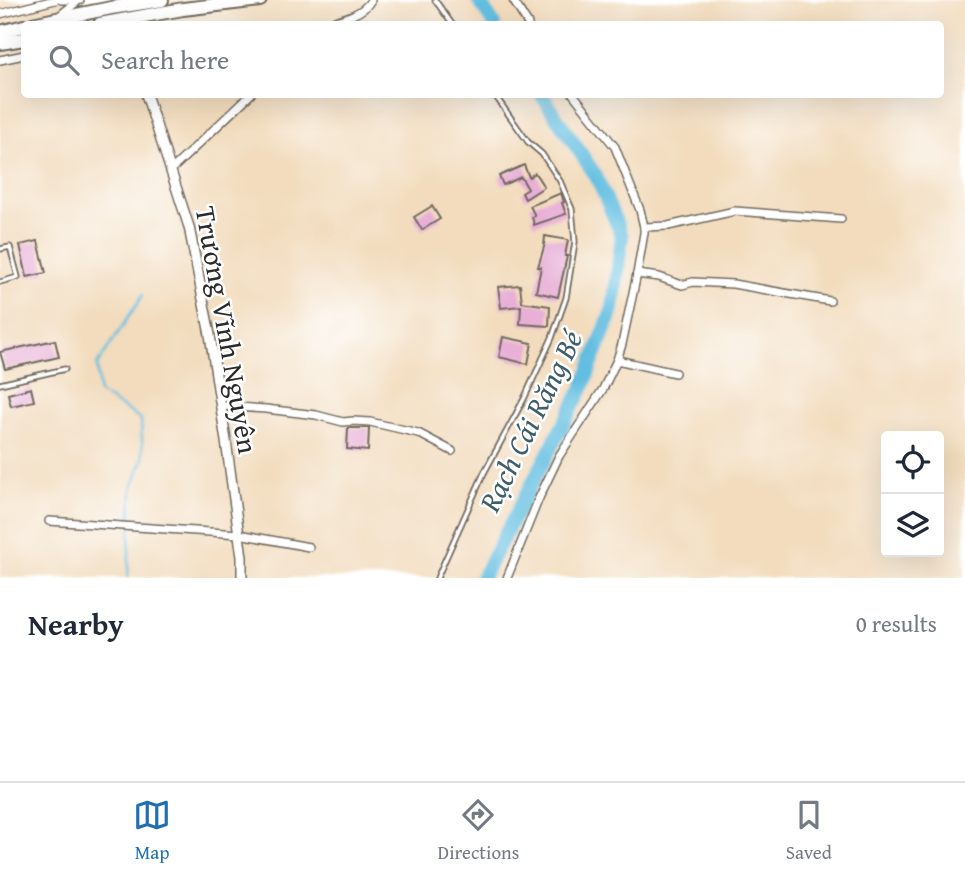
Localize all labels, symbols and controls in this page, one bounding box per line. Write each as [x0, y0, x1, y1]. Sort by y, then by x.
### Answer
search box [21, 21, 944, 98]
text: Search here [101, 40, 229, 79]
icon: search [45, 41, 83, 79]
street label: Trương Vĩnh Nguyên [186, 203, 269, 457]
water label: Rạch Cái Răng Bé [467, 322, 593, 520]
map controls [881, 431, 944, 557]
button: locate [881, 431, 944, 494]
button: layers [881, 494, 944, 557]
text: Nearby [28, 602, 124, 646]
text: 0 results [856, 607, 937, 640]
tab: Map [133, 796, 171, 866]
tab: Directions [438, 796, 519, 866]
tab: Saved [786, 796, 832, 866]

